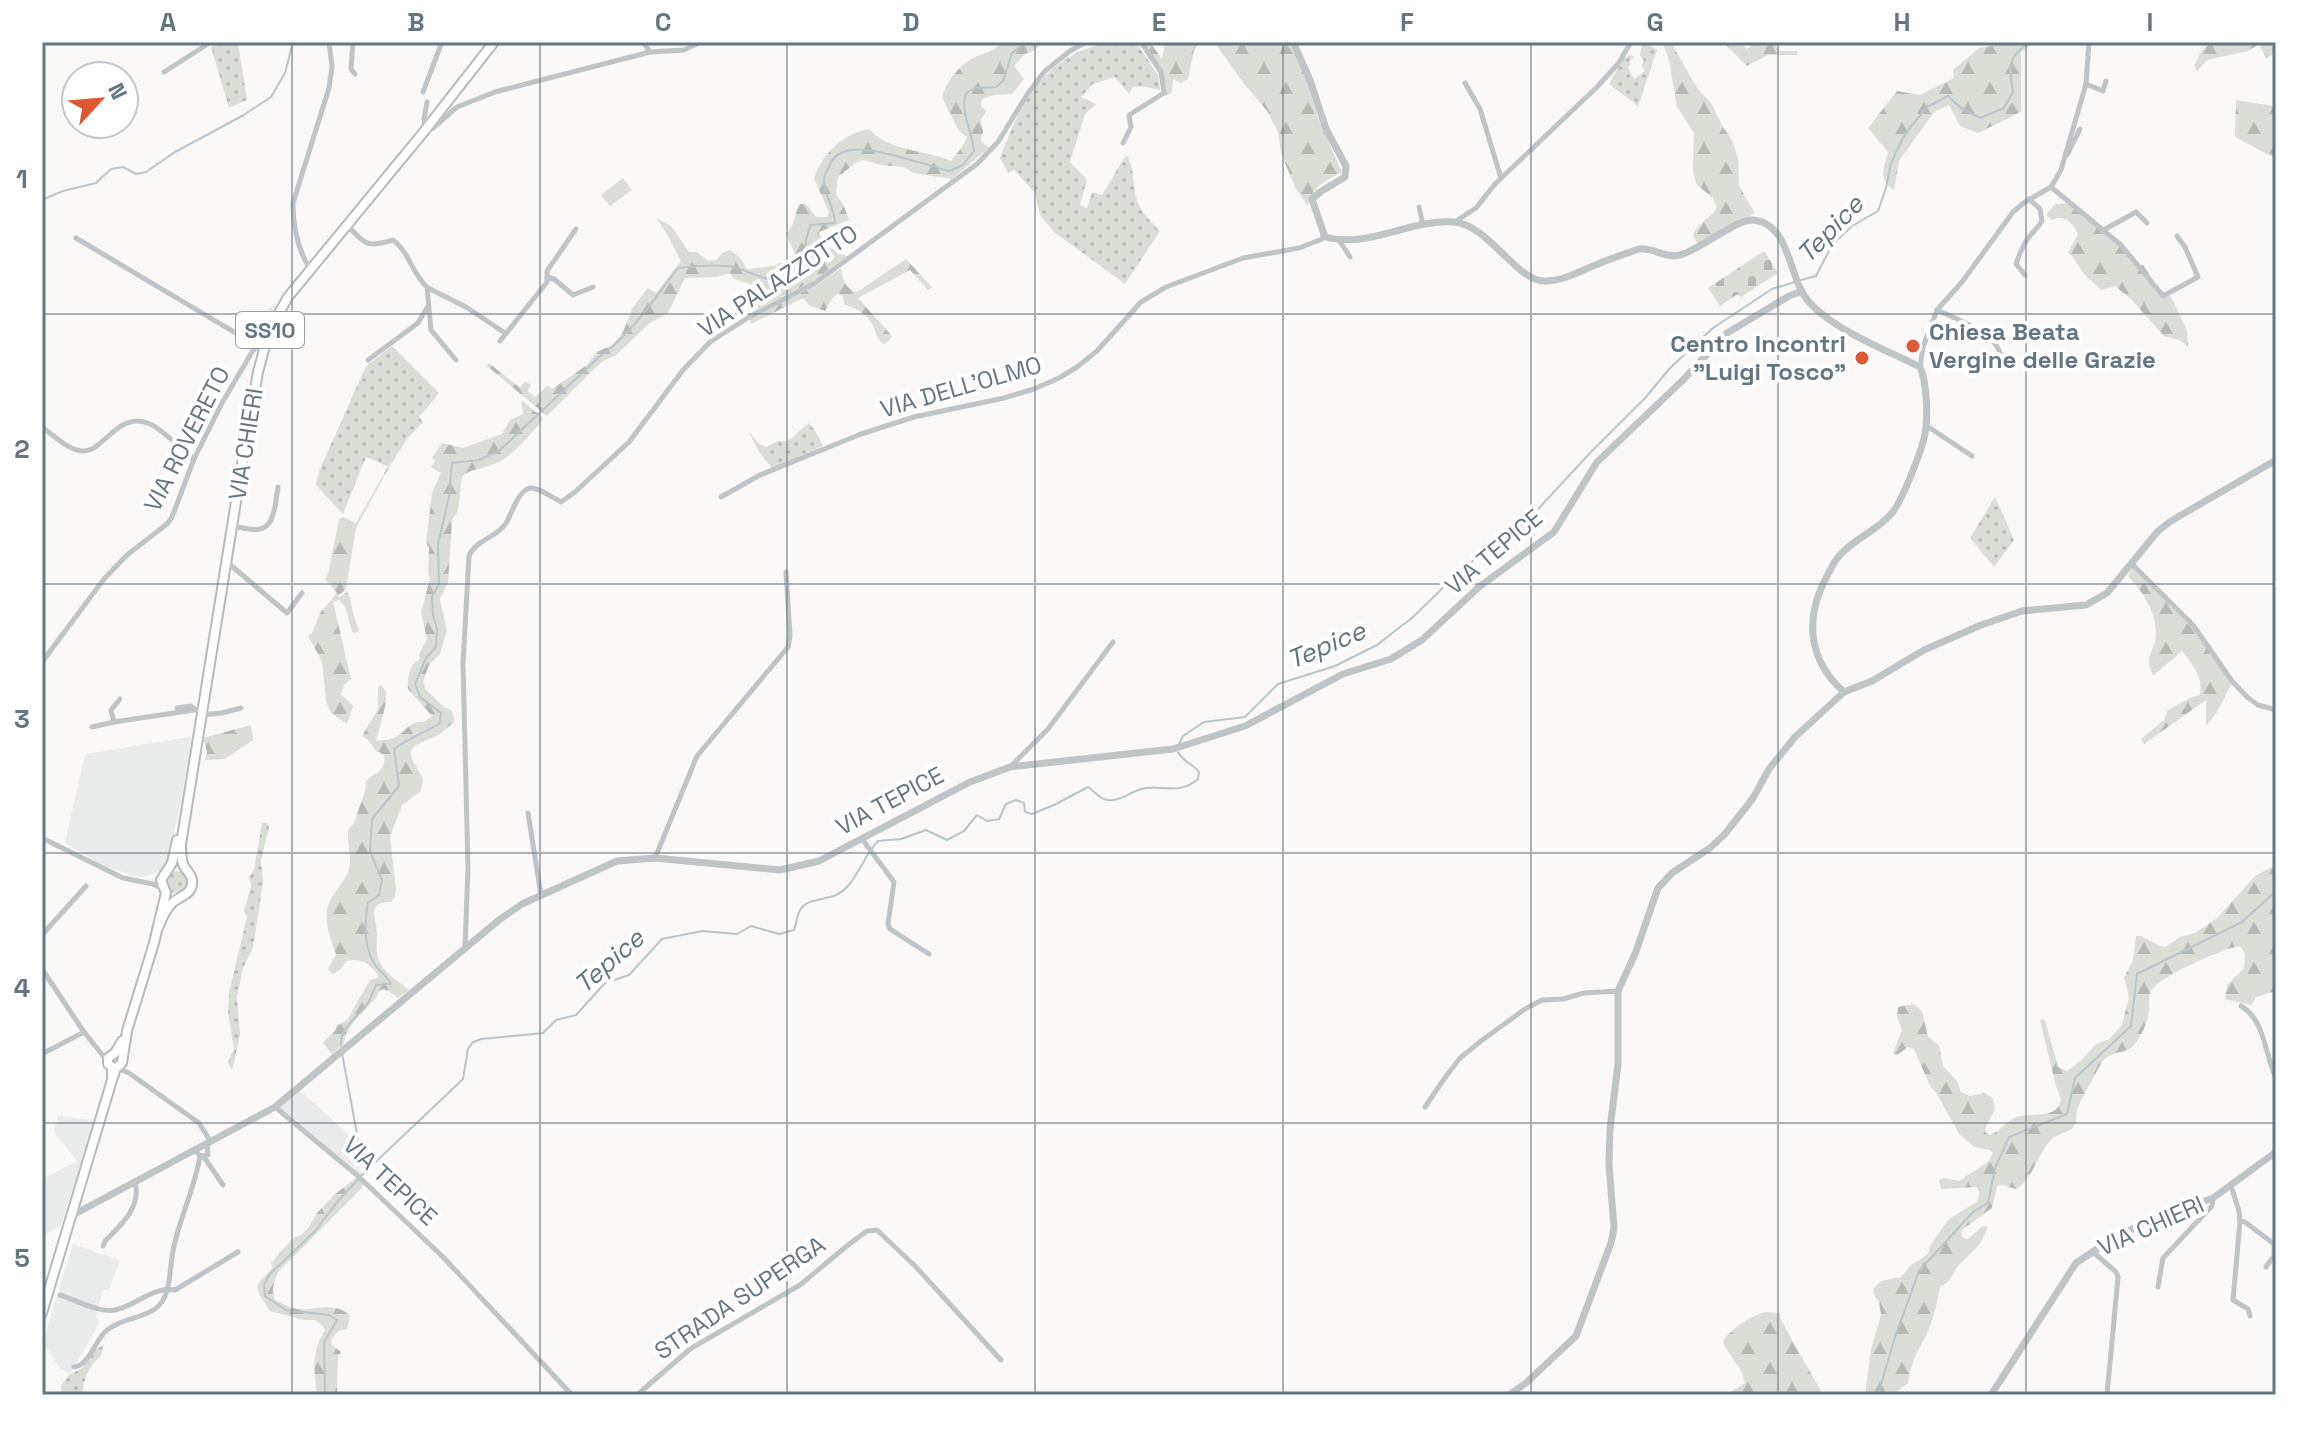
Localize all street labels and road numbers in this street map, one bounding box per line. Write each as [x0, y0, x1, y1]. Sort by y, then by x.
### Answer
street label: VIA PALAZZOTTO [692, 217, 863, 344]
road number: SS10 [236, 312, 304, 348]
street label: VIA DELL'OLMO [877, 349, 1045, 424]
street label: VIA ROVERETO [137, 361, 236, 517]
street label: VIA CHIERI [221, 386, 270, 502]
street label: VIA TEPICE [1439, 502, 1549, 601]
street label: VIA TEPICE [830, 759, 949, 842]
street label: VIA TEPICE [337, 1129, 444, 1232]
street label: VIA CHIERI [2093, 1188, 2209, 1263]
street label: STRADA SUPERGA [648, 1229, 831, 1366]

